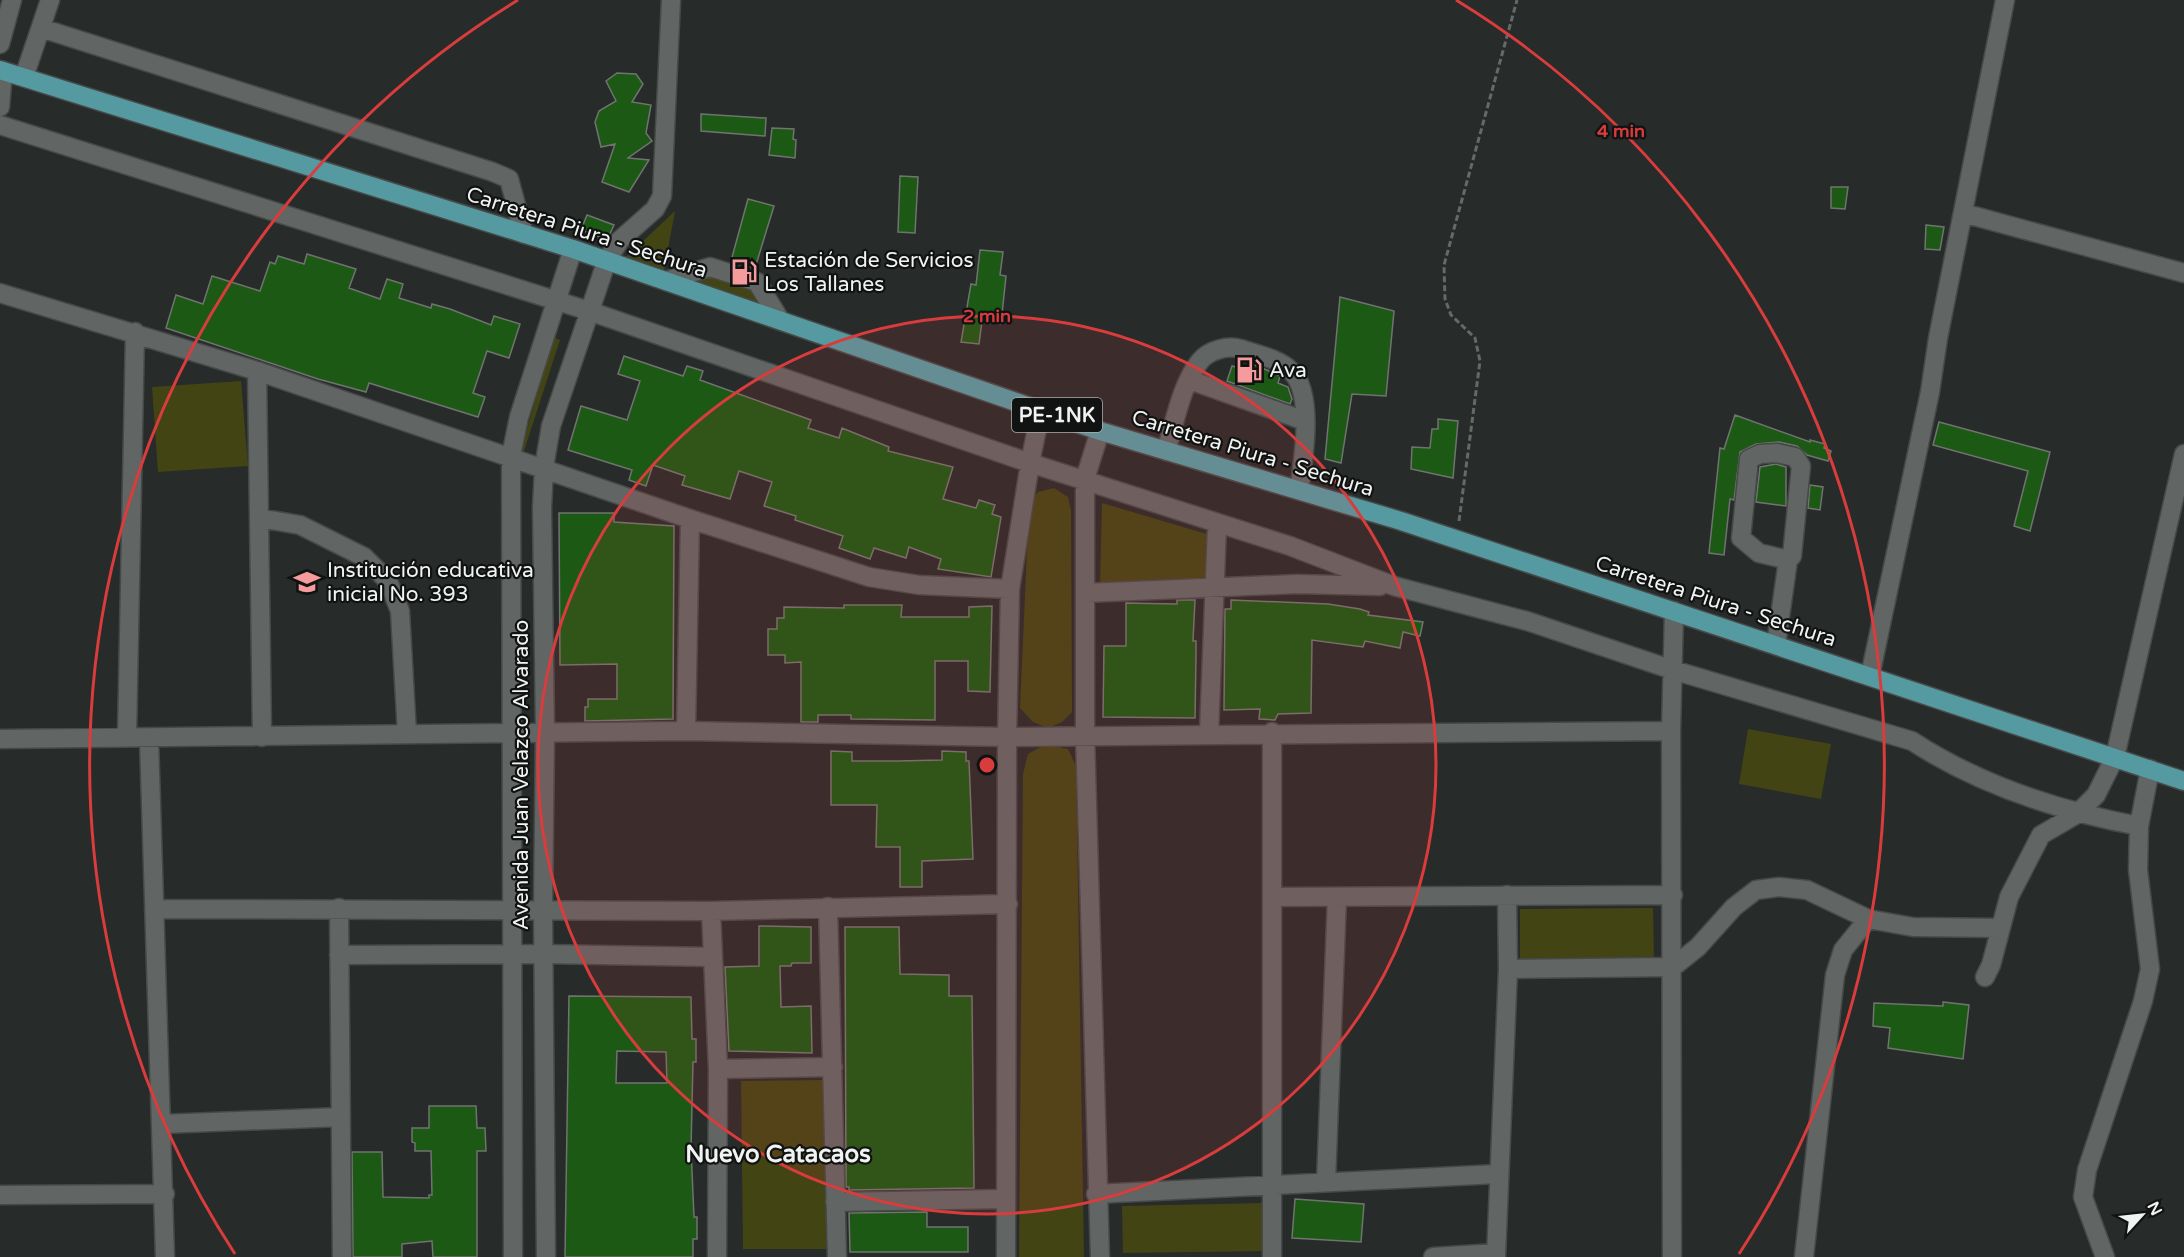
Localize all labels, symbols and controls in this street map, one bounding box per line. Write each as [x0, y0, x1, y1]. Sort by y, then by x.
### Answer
text: 4 min [1597, 120, 1645, 142]
street label: Carretera Piura - Sechura [463, 182, 710, 283]
place label: Estación de Servicios Los Tallanes [764, 248, 974, 297]
fuel station icon: Estación de Servicios Los Tallanes [729, 257, 759, 287]
text: 2 min [963, 305, 1011, 327]
fuel station icon: Ava [1234, 355, 1264, 385]
place label: Ava [1269, 358, 1307, 383]
road number: PE-1NK [1012, 398, 1102, 432]
street label: Carretera Piura - Sechura [1129, 405, 1377, 502]
street label: Carretera Piura - Sechura [1592, 551, 1839, 652]
place label: Institución educativa inicial No. 393 [327, 558, 534, 607]
school or university icon: Institución educativa inicial No. 393 [292, 567, 322, 597]
street label: Avenida Juan Velazco Alvarado [509, 620, 534, 930]
centre of rings [977, 755, 997, 775]
district label: Nuevo Catacaos [685, 1140, 871, 1169]
north arrow [2112, 1185, 2172, 1245]
text: N [2143, 1198, 2166, 1219]

